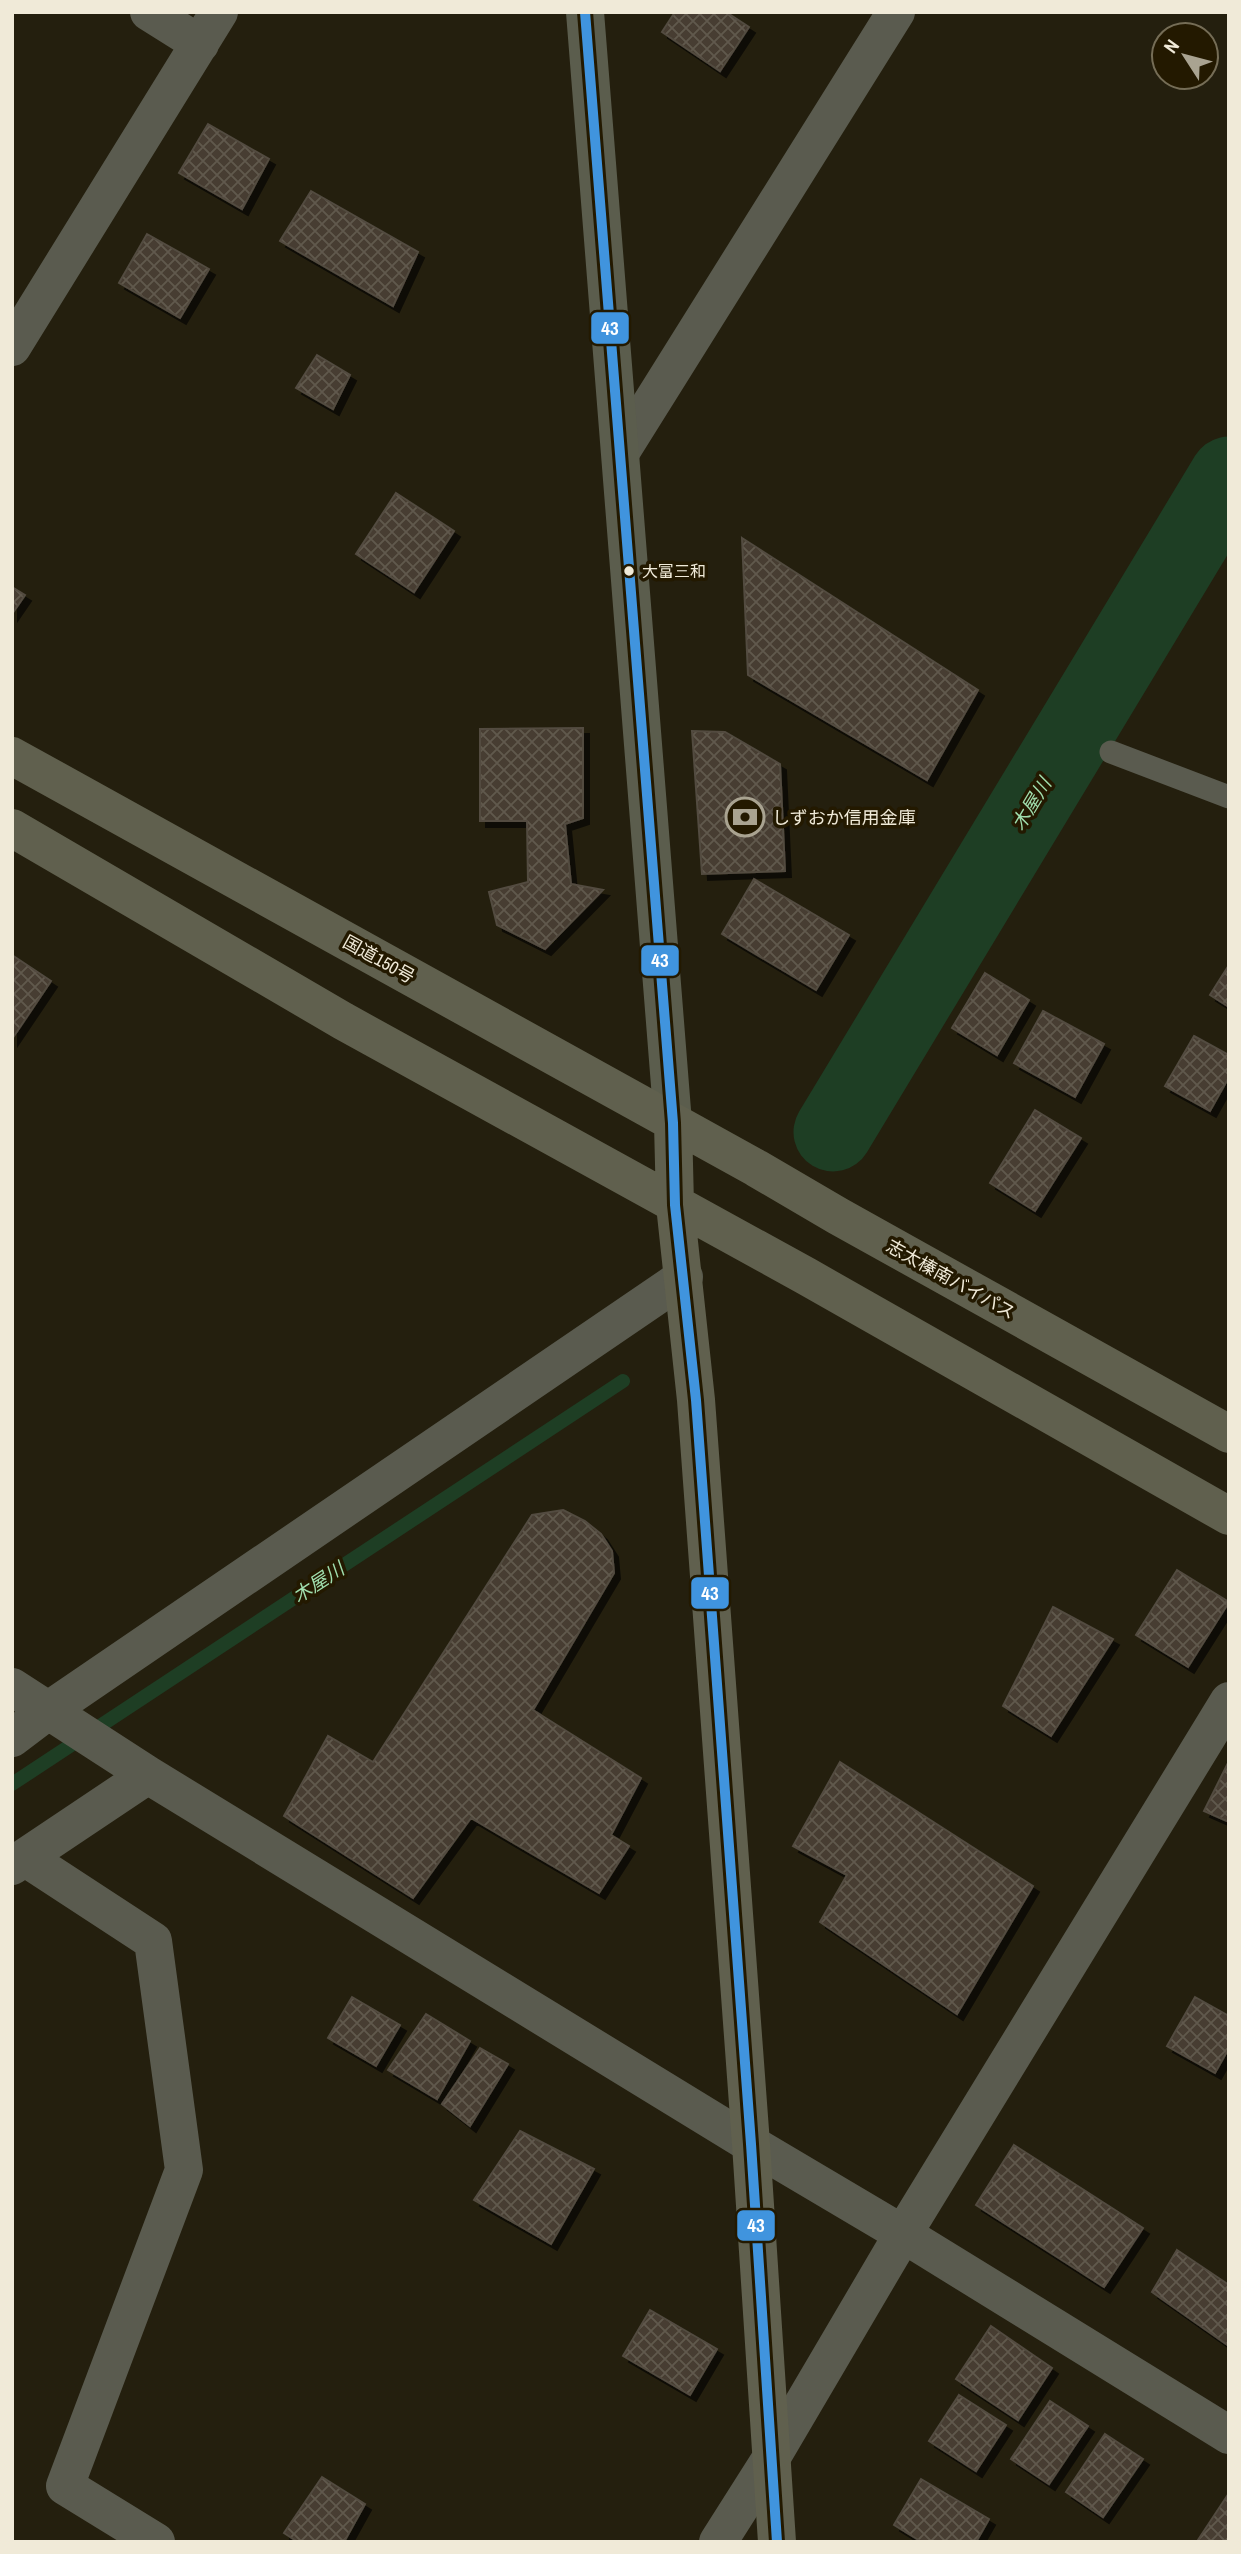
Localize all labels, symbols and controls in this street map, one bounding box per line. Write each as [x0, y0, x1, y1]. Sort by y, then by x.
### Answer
north arrow [1150, 21, 1220, 91]
text: N [1157, 34, 1185, 58]
line badge: 43 [590, 311, 630, 345]
text: 43 [601, 315, 619, 341]
place label: 大富三和 [642, 560, 706, 582]
marker: 大富三和 [622, 564, 636, 578]
water label: 木屋川 [1005, 771, 1058, 835]
bank icon: しずおか信用金庫 [724, 796, 766, 838]
place label: しずおか信用金庫 [772, 805, 916, 830]
street label: 国道150号 [339, 929, 419, 989]
line badge: 43 [640, 944, 680, 977]
text: 43 [651, 947, 669, 973]
street label: 志太榛南バイパス [882, 1233, 1020, 1325]
water label: 木屋川 [287, 1554, 351, 1608]
line badge: 43 [690, 1576, 730, 1610]
text: 43 [701, 1580, 719, 1606]
line badge: 43 [736, 2209, 776, 2242]
text: 43 [747, 2212, 765, 2238]

